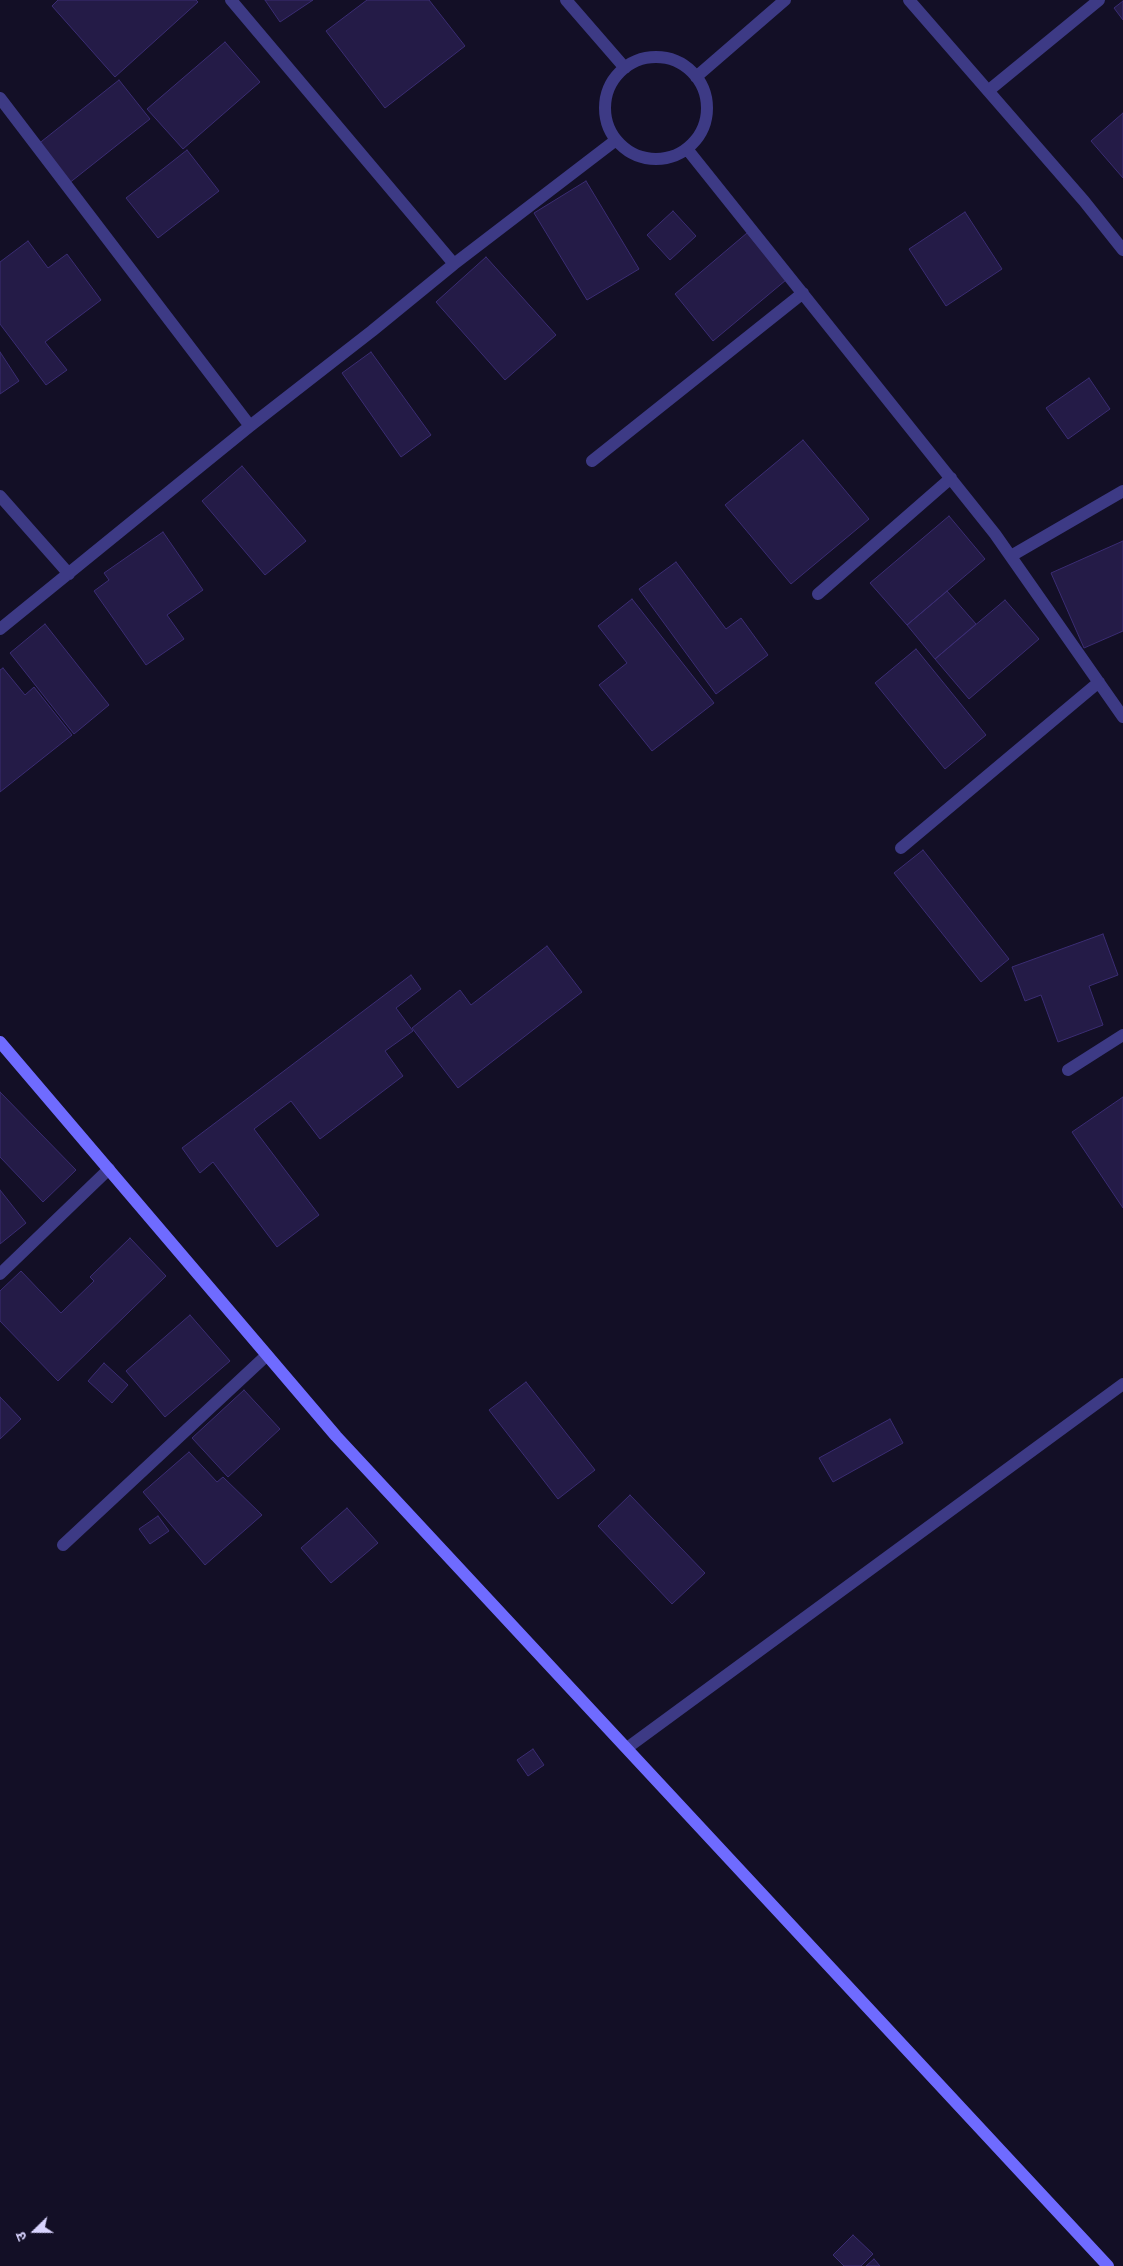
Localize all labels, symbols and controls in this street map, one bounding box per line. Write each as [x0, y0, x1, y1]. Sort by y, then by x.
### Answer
north arrow [10, 2206, 60, 2256]
text: उ [12, 2230, 30, 2243]

